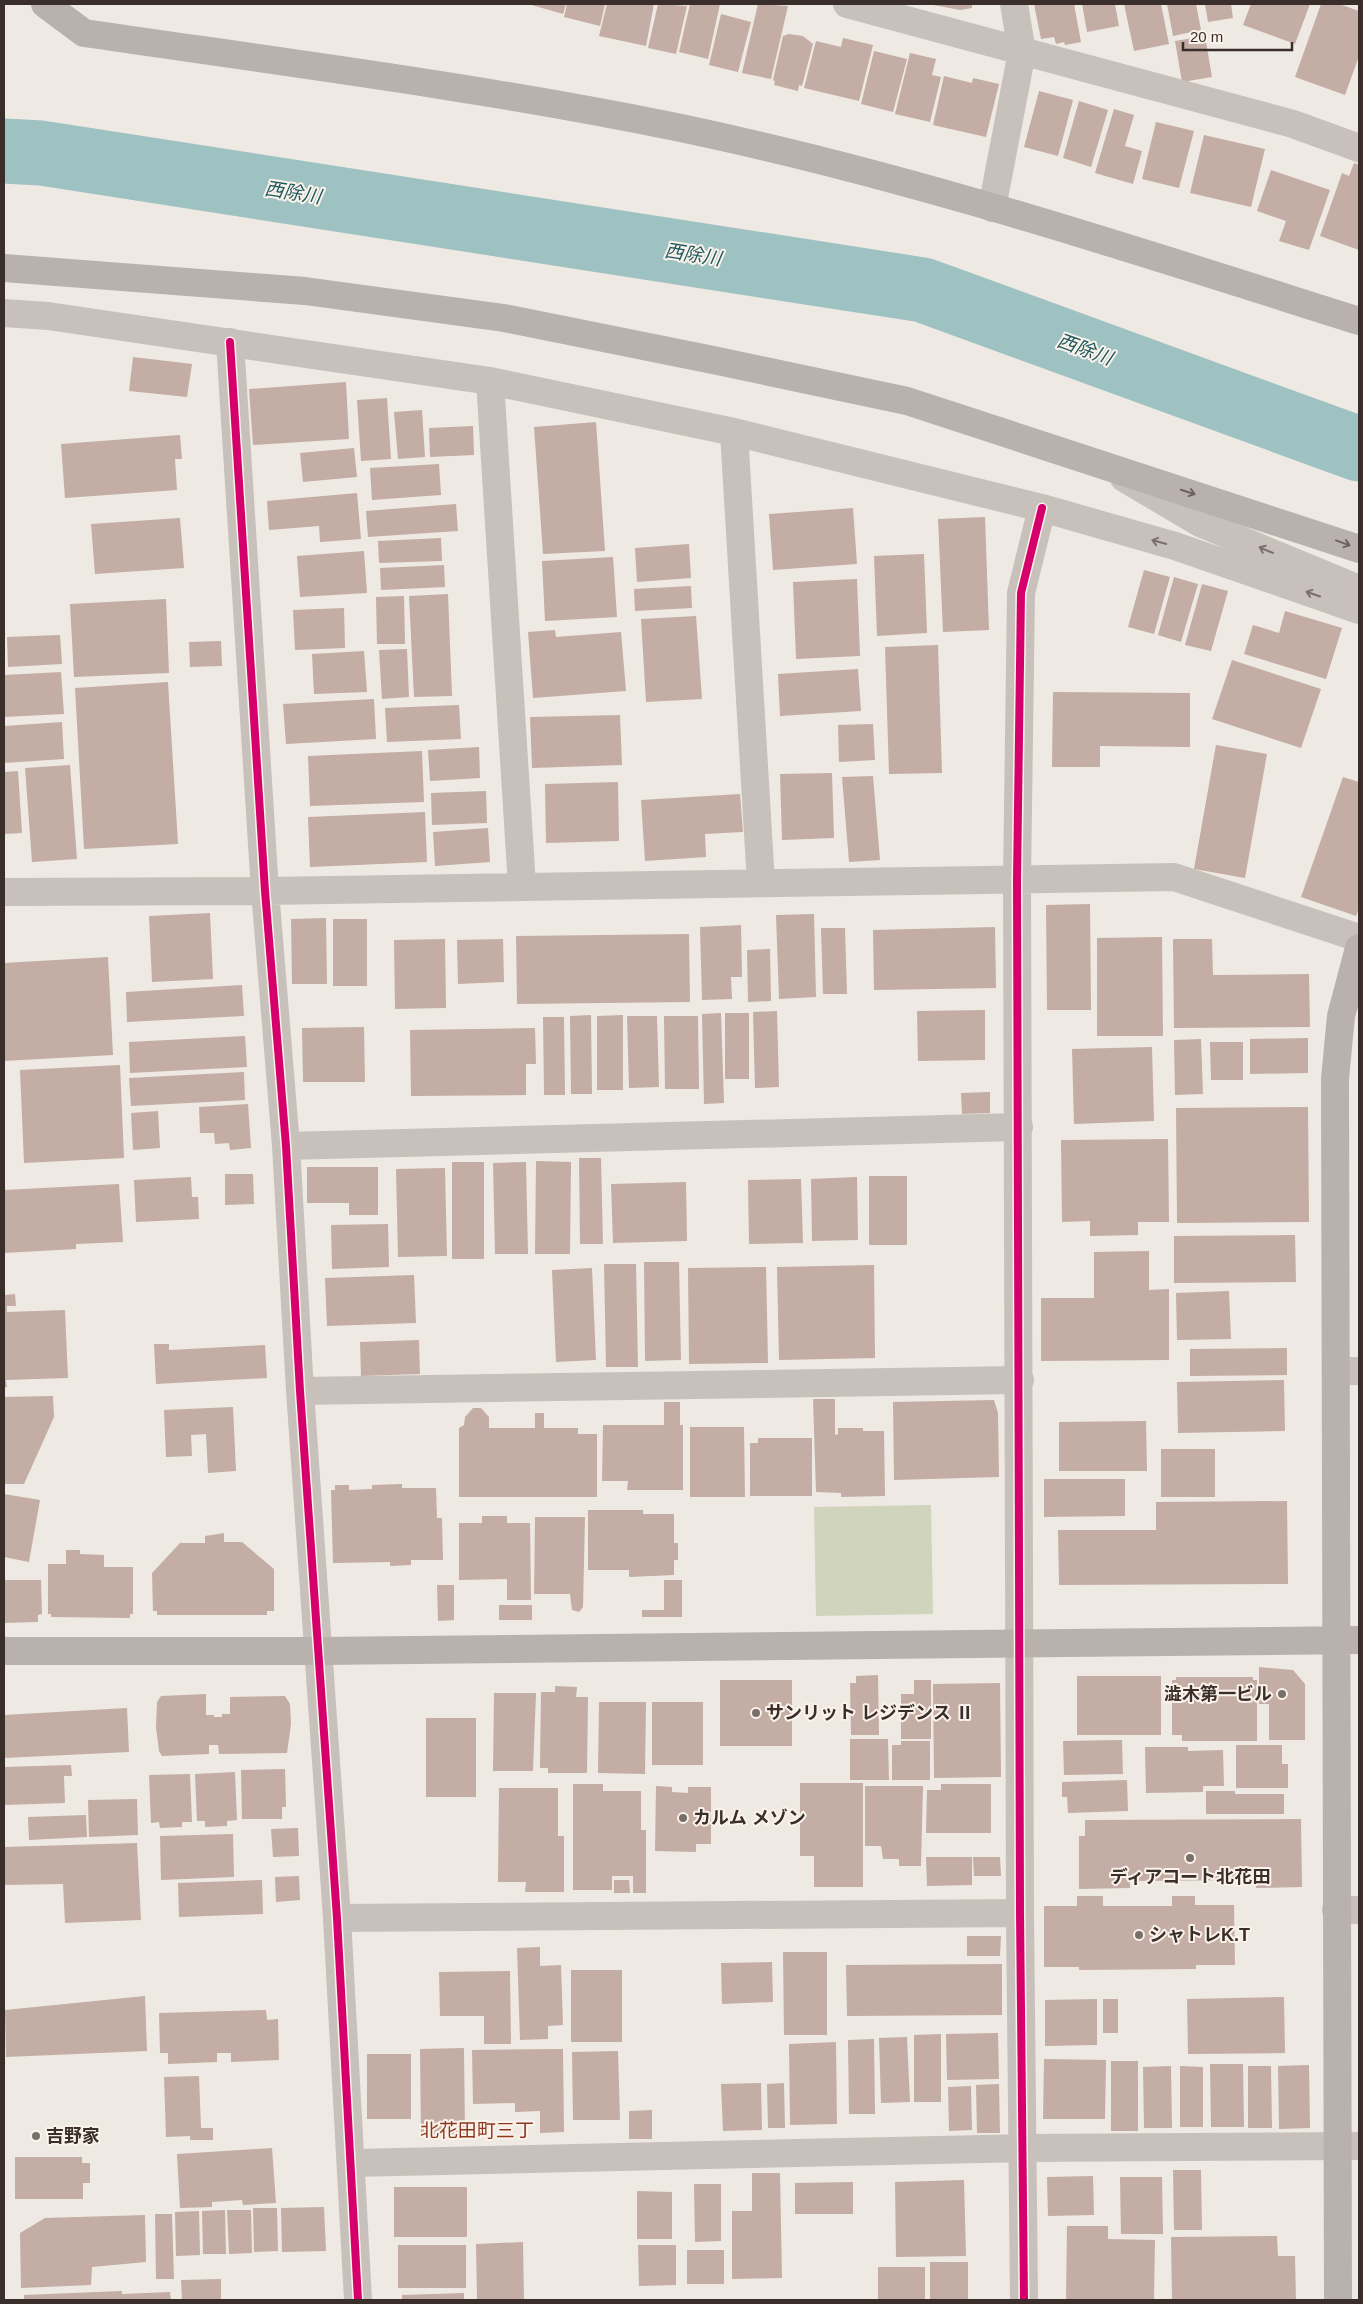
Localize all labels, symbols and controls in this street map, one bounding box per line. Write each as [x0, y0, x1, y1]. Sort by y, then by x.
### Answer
scale bar [1183, 20, 1292, 52]
text: 20 m [1190, 28, 1223, 45]
water label: 西除川 [263, 178, 325, 208]
water label: 西除川 [663, 240, 725, 270]
water label: 西除川 [1054, 330, 1117, 370]
one-way arrow [1180, 487, 1196, 497]
one-way arrow [1152, 536, 1168, 546]
one-way arrow [1334, 539, 1350, 548]
one-way arrow [1259, 545, 1274, 555]
one-way arrow [1305, 588, 1321, 598]
place label: 澁木第一ビル [1164, 1684, 1272, 1704]
marker: 澁木第一ビル [1276, 1688, 1288, 1700]
place label: サンリット レジデンス Ⅱ [766, 1703, 974, 1723]
marker: サンリット レジデンス Ⅱ [750, 1707, 762, 1719]
place label: カルム メゾン [693, 1808, 806, 1828]
marker: カルム メゾン [677, 1812, 689, 1824]
marker: ディアコート北花田 [1184, 1852, 1196, 1864]
place label: ディアコート北花田 [1110, 1867, 1270, 1887]
place label: シャトレK.T [1149, 1925, 1250, 1945]
marker: シャトレK.T [1133, 1929, 1145, 1941]
district label: 北花田町三丁 [420, 2120, 534, 2141]
place label: 吉野家 [46, 2126, 100, 2146]
marker: 吉野家 [30, 2130, 42, 2142]

